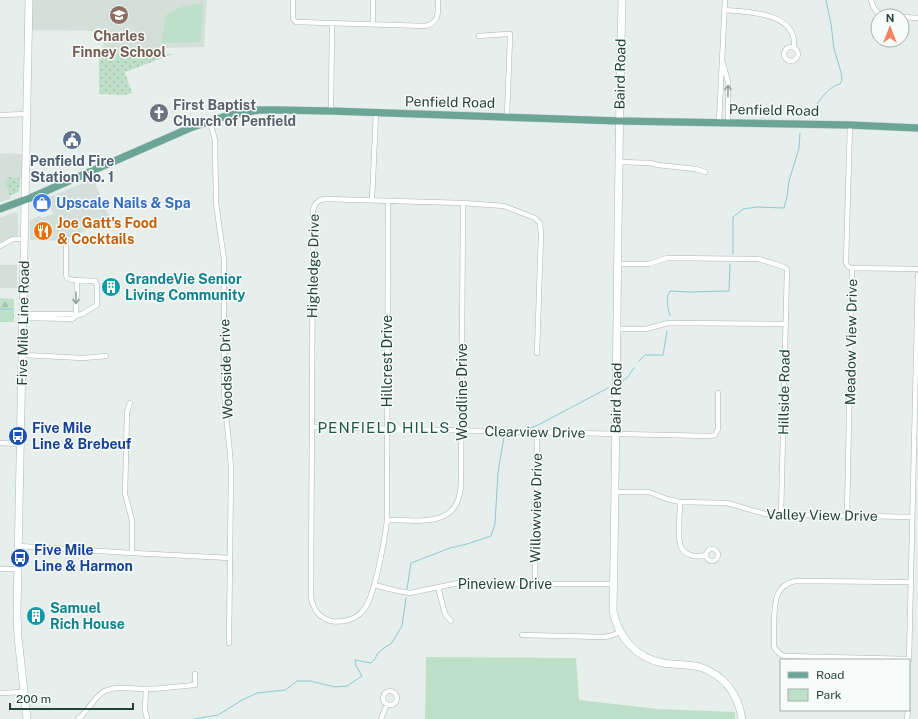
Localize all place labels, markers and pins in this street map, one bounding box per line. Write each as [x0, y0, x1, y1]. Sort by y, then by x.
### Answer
school or university icon: Charles Finney School [108, 4, 130, 26]
place label: Charles Finney School [72, 28, 166, 60]
place label: First Baptist Church of Penfield [173, 97, 296, 129]
church icon: First Baptist Church of Penfield [148, 102, 170, 124]
public building icon: Penfield Fire Station No. 1 [61, 129, 83, 151]
place label: Penfield Fire Station No. 1 [30, 153, 114, 185]
shop icon: Upscale Nails & Spa [31, 192, 53, 214]
place label: Upscale Nails & Spa [56, 195, 191, 211]
place label: Joe Gatt's Food & Cocktails [57, 215, 157, 247]
restaurant icon: Joe Gatt's Food & Cocktails [32, 220, 54, 242]
place label: GrandeVie Senior Living Community [125, 271, 246, 303]
building icon: GrandeVie Senior Living Community [100, 276, 122, 298]
place label: Five Mile Line & Brebeuf [32, 420, 132, 452]
bus stop icon: Five Mile Line & Brebeuf [7, 425, 29, 447]
place label: Five Mile Line & Harmon [34, 542, 133, 574]
bus stop icon: Five Mile Line & Harmon [9, 547, 31, 569]
place label: Samuel Rich House [50, 600, 125, 632]
building icon: Samuel Rich House [25, 605, 47, 627]

